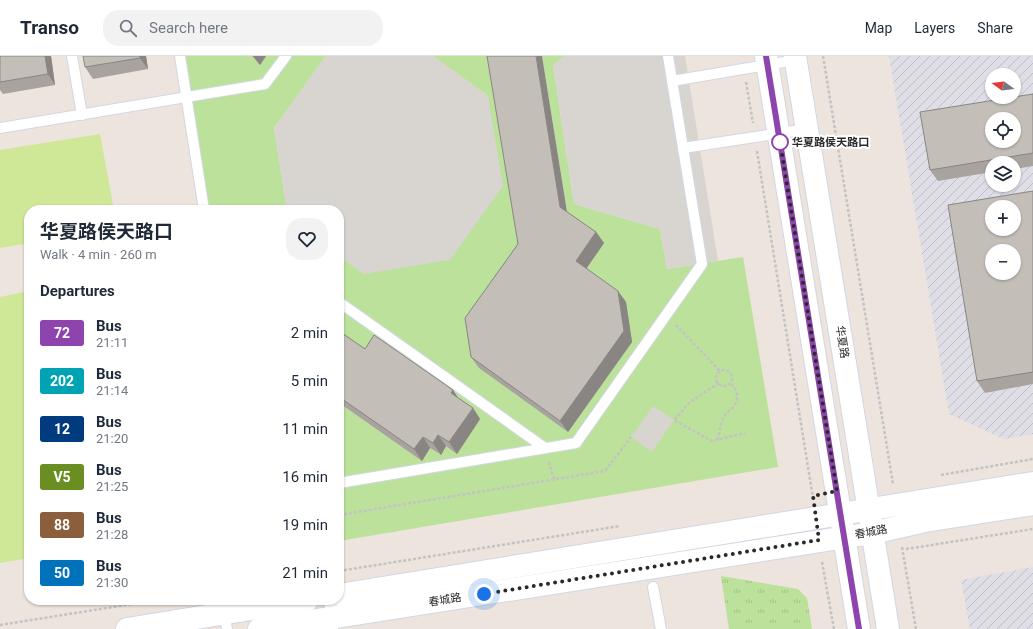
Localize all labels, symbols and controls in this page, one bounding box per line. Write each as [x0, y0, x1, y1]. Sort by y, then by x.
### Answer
search box [103, 10, 383, 46]
text: Transo [20, 16, 79, 39]
icon: search [117, 17, 139, 39]
text: Search here [149, 19, 228, 37]
text: Map [865, 20, 892, 36]
text: Layers [914, 20, 955, 36]
text: Share [977, 20, 1013, 36]
north arrow [985, 68, 1021, 104]
map controls [985, 68, 1021, 280]
button: locate [985, 112, 1021, 148]
marker: 华夏路侯天路口 [771, 133, 789, 151]
place label: 华夏路侯天路口 [792, 136, 869, 149]
button: layers [985, 156, 1021, 192]
button: + [985, 200, 1021, 236]
button: heart [286, 218, 328, 260]
text: 华夏路侯天路口 [40, 220, 173, 243]
button: − [985, 244, 1021, 280]
text: Walk · 4 min · 260 m [40, 247, 157, 262]
text: Departures [40, 282, 115, 300]
text: Bus [96, 317, 122, 335]
text: 2 min [291, 324, 328, 342]
text: 72 [54, 325, 70, 341]
street label: 华夏路 [833, 325, 851, 359]
text: 21:11 [96, 335, 128, 350]
text: Bus [96, 365, 122, 383]
text: 5 min [291, 372, 328, 390]
text: 202 [50, 373, 74, 389]
text: 21:14 [96, 383, 128, 398]
text: Bus [96, 413, 122, 431]
text: 11 min [282, 420, 328, 438]
text: 12 [54, 421, 70, 437]
text: 21:20 [96, 431, 128, 446]
text: Bus [96, 461, 122, 479]
text: 16 min [282, 468, 328, 486]
text: V5 [53, 469, 71, 485]
text: 21:25 [96, 479, 128, 494]
text: Bus [96, 509, 122, 527]
text: 19 min [282, 516, 328, 534]
text: 88 [54, 517, 70, 533]
street label: 春城路 [854, 522, 888, 542]
text: 21:28 [96, 527, 128, 542]
text: Bus [96, 557, 122, 575]
text: 21 min [282, 564, 328, 582]
text: 50 [54, 565, 70, 581]
text: 21:30 [96, 575, 128, 590]
your location [474, 584, 494, 604]
street label: 春城路 [428, 591, 462, 609]

